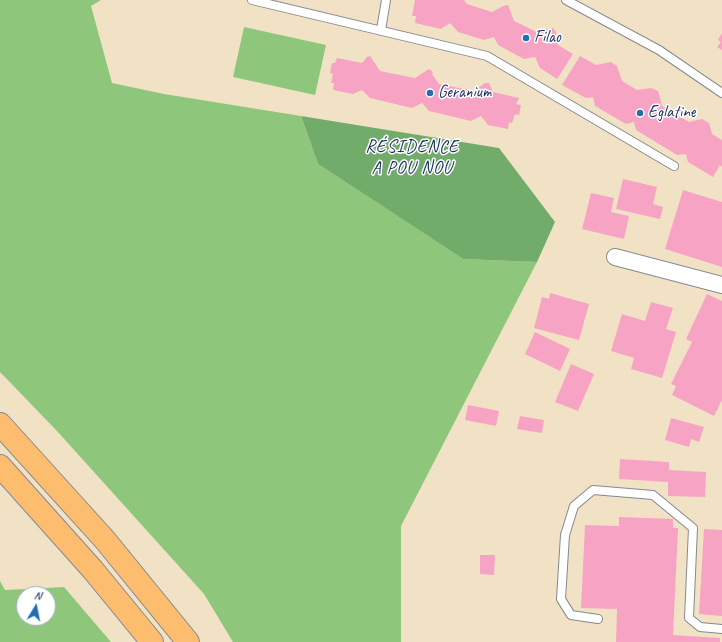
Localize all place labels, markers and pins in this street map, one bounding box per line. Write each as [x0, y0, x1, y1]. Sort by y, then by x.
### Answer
place label: Filao [534, 28, 561, 48]
marker: Filao [521, 33, 531, 43]
place label: Geranium [438, 83, 491, 103]
marker: Geranium [425, 88, 435, 98]
place label: Eglatine [648, 103, 695, 123]
marker: Eglatine [635, 108, 645, 118]

